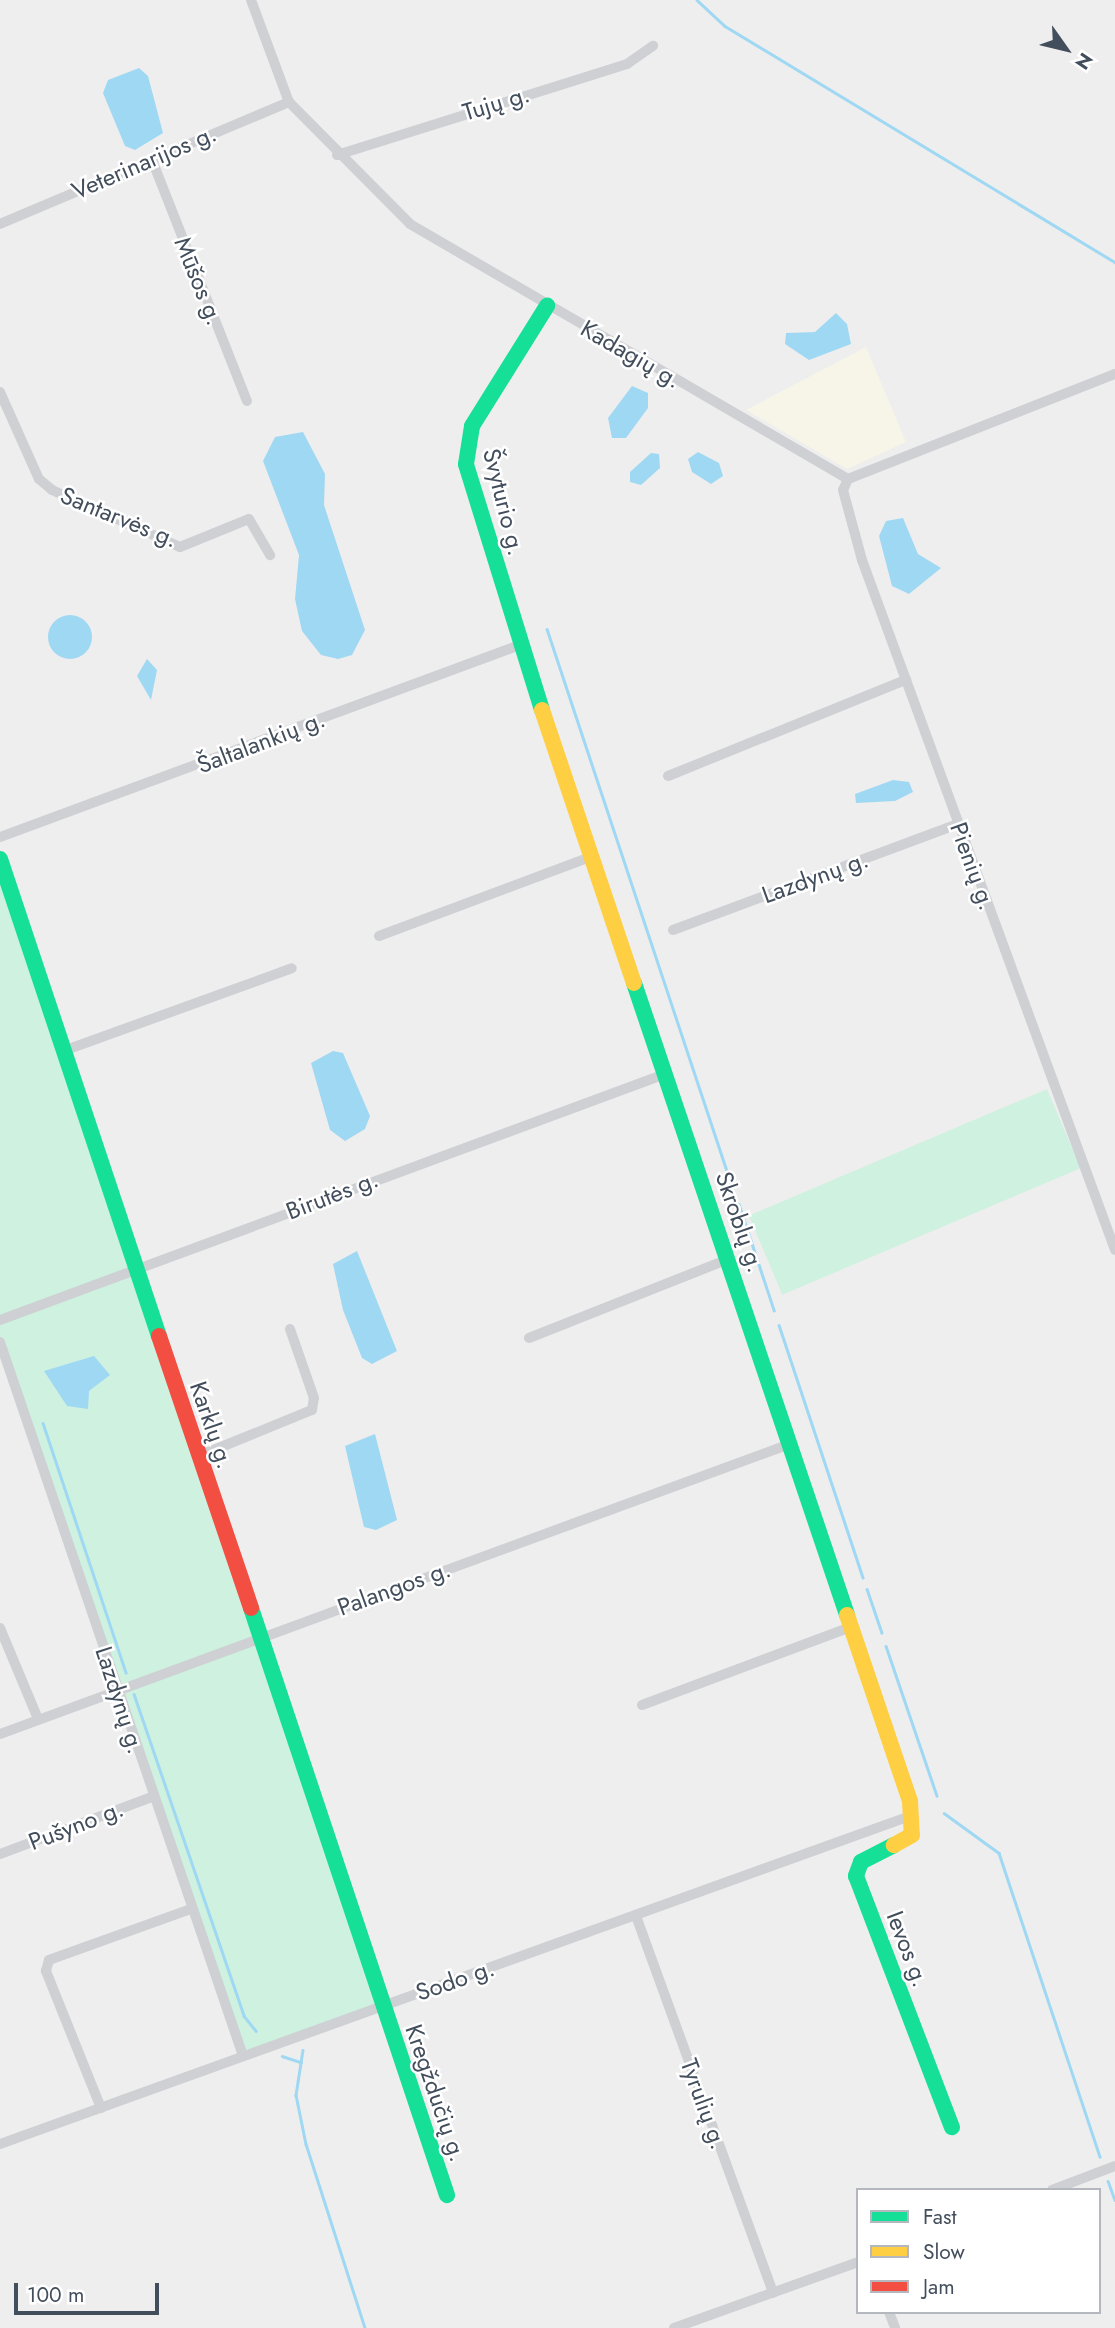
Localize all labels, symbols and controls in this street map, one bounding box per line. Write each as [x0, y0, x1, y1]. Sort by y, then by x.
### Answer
north arrow [1031, 14, 1101, 84]
text: N [1068, 47, 1099, 75]
street label: Tujų g. [459, 79, 533, 127]
street label: Veterinarijos g. [67, 119, 221, 205]
street label: Mūšos g. [168, 233, 230, 329]
street label: Kadagių g. [576, 314, 686, 394]
street label: Švyturio g. [477, 446, 531, 558]
street label: Santarvės g. [56, 480, 182, 554]
street label: Šaltalankių g. [193, 704, 329, 780]
street label: Pienių g. [944, 818, 1002, 914]
street label: Lazdynų g. [758, 845, 872, 909]
street label: Birutės g. [282, 1164, 382, 1226]
street label: Skroblų g. [709, 1168, 771, 1276]
street label: Karklų g. [184, 1378, 240, 1472]
street label: Palangos g. [334, 1554, 454, 1622]
street label: Lazdynų g. [89, 1643, 151, 1757]
street label: Pušyno g. [24, 1794, 128, 1856]
street label: Ievos g. [880, 1907, 936, 1991]
street label: Sodo g. [412, 1953, 498, 2007]
street label: Kregždučių g. [399, 2021, 473, 2165]
street label: Tyrulių g. [674, 2055, 734, 2153]
legend [856, 2188, 1101, 2314]
text: Fast [923, 2202, 956, 2232]
text: Slow [923, 2237, 965, 2267]
scale bar [18, 2268, 163, 2312]
text: Jam [923, 2272, 955, 2302]
text: 100 m [27, 2280, 84, 2310]

